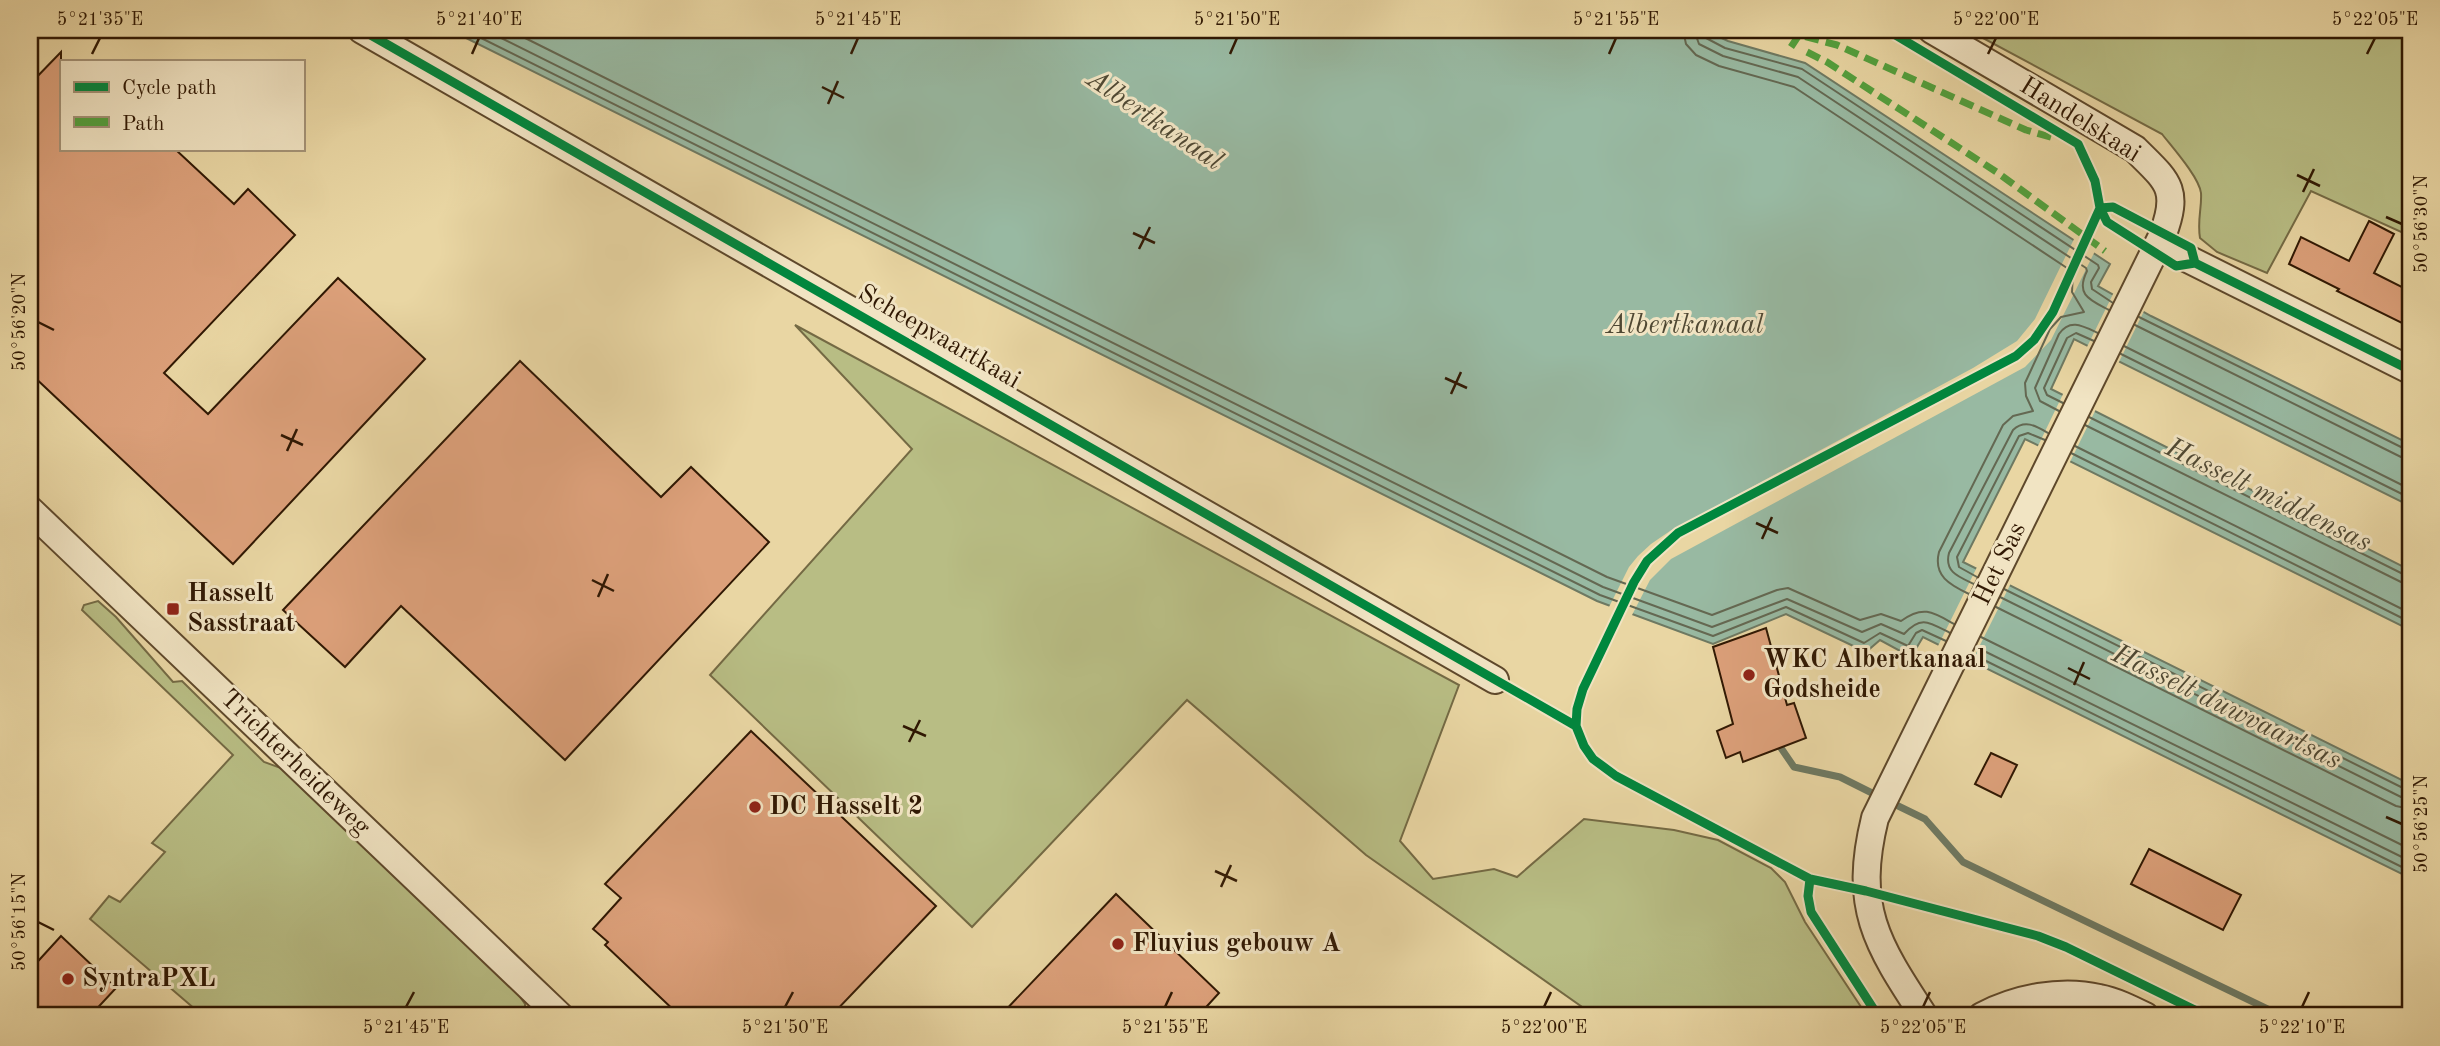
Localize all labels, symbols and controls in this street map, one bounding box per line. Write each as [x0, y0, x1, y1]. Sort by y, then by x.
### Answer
text: 5°21'35"E [57, 11, 143, 29]
text: 5°21'40"E [436, 11, 522, 29]
text: 5°21'45"E [815, 11, 901, 29]
text: 5°21'50"E [1194, 11, 1280, 29]
text: 5°21'55"E [1573, 11, 1659, 29]
text: 5°22'00"E [1953, 11, 2039, 29]
text: 5°22'05"E [2332, 11, 2418, 29]
legend [60, 60, 304, 150]
water label: Albertkanaal [1079, 64, 1227, 177]
street label: Handelskaai [2015, 73, 2145, 167]
text: Cycle path [122, 78, 217, 99]
text: Path [122, 114, 165, 135]
text: 50°56'30"N [2413, 175, 2431, 273]
text: 50°56'20"N [11, 273, 29, 371]
street label: Scheepvaartkaai [853, 280, 1025, 394]
water label: Albertkanaal [1604, 312, 1764, 340]
water label: Hasselt middensas [2160, 434, 2375, 558]
street label: Het Sas [1969, 518, 2031, 610]
place label: Hasselt Sasstraat [187, 581, 295, 637]
marker: Hasselt Sasstraat [165, 601, 181, 617]
water label: Hasselt duwvaartsas [2106, 640, 2345, 776]
place label: WKC Albertkanaal Godsheide [1763, 647, 1985, 703]
marker: WKC Albertkanaal Godsheide [1741, 667, 1757, 683]
street label: Trichterheideweg [215, 685, 375, 841]
text: 50°56'25"N [2413, 775, 2431, 873]
place label: DC Hasselt 2 [769, 794, 923, 820]
marker: DC Hasselt 2 [747, 799, 763, 815]
text: 50°56'15"N [11, 873, 29, 971]
place label: Fluvius gebouw A [1132, 931, 1341, 957]
marker: Fluvius gebouw A [1110, 936, 1126, 952]
place label: SyntraPXL [82, 966, 215, 992]
marker: SyntraPXL [60, 971, 76, 987]
text: 5°21'45"E [363, 1019, 449, 1037]
text: 5°21'50"E [742, 1019, 828, 1037]
text: 5°21'55"E [1122, 1019, 1208, 1037]
text: 5°22'00"E [1501, 1019, 1587, 1037]
text: 5°22'05"E [1880, 1019, 1966, 1037]
text: 5°22'10"E [2259, 1019, 2345, 1037]

